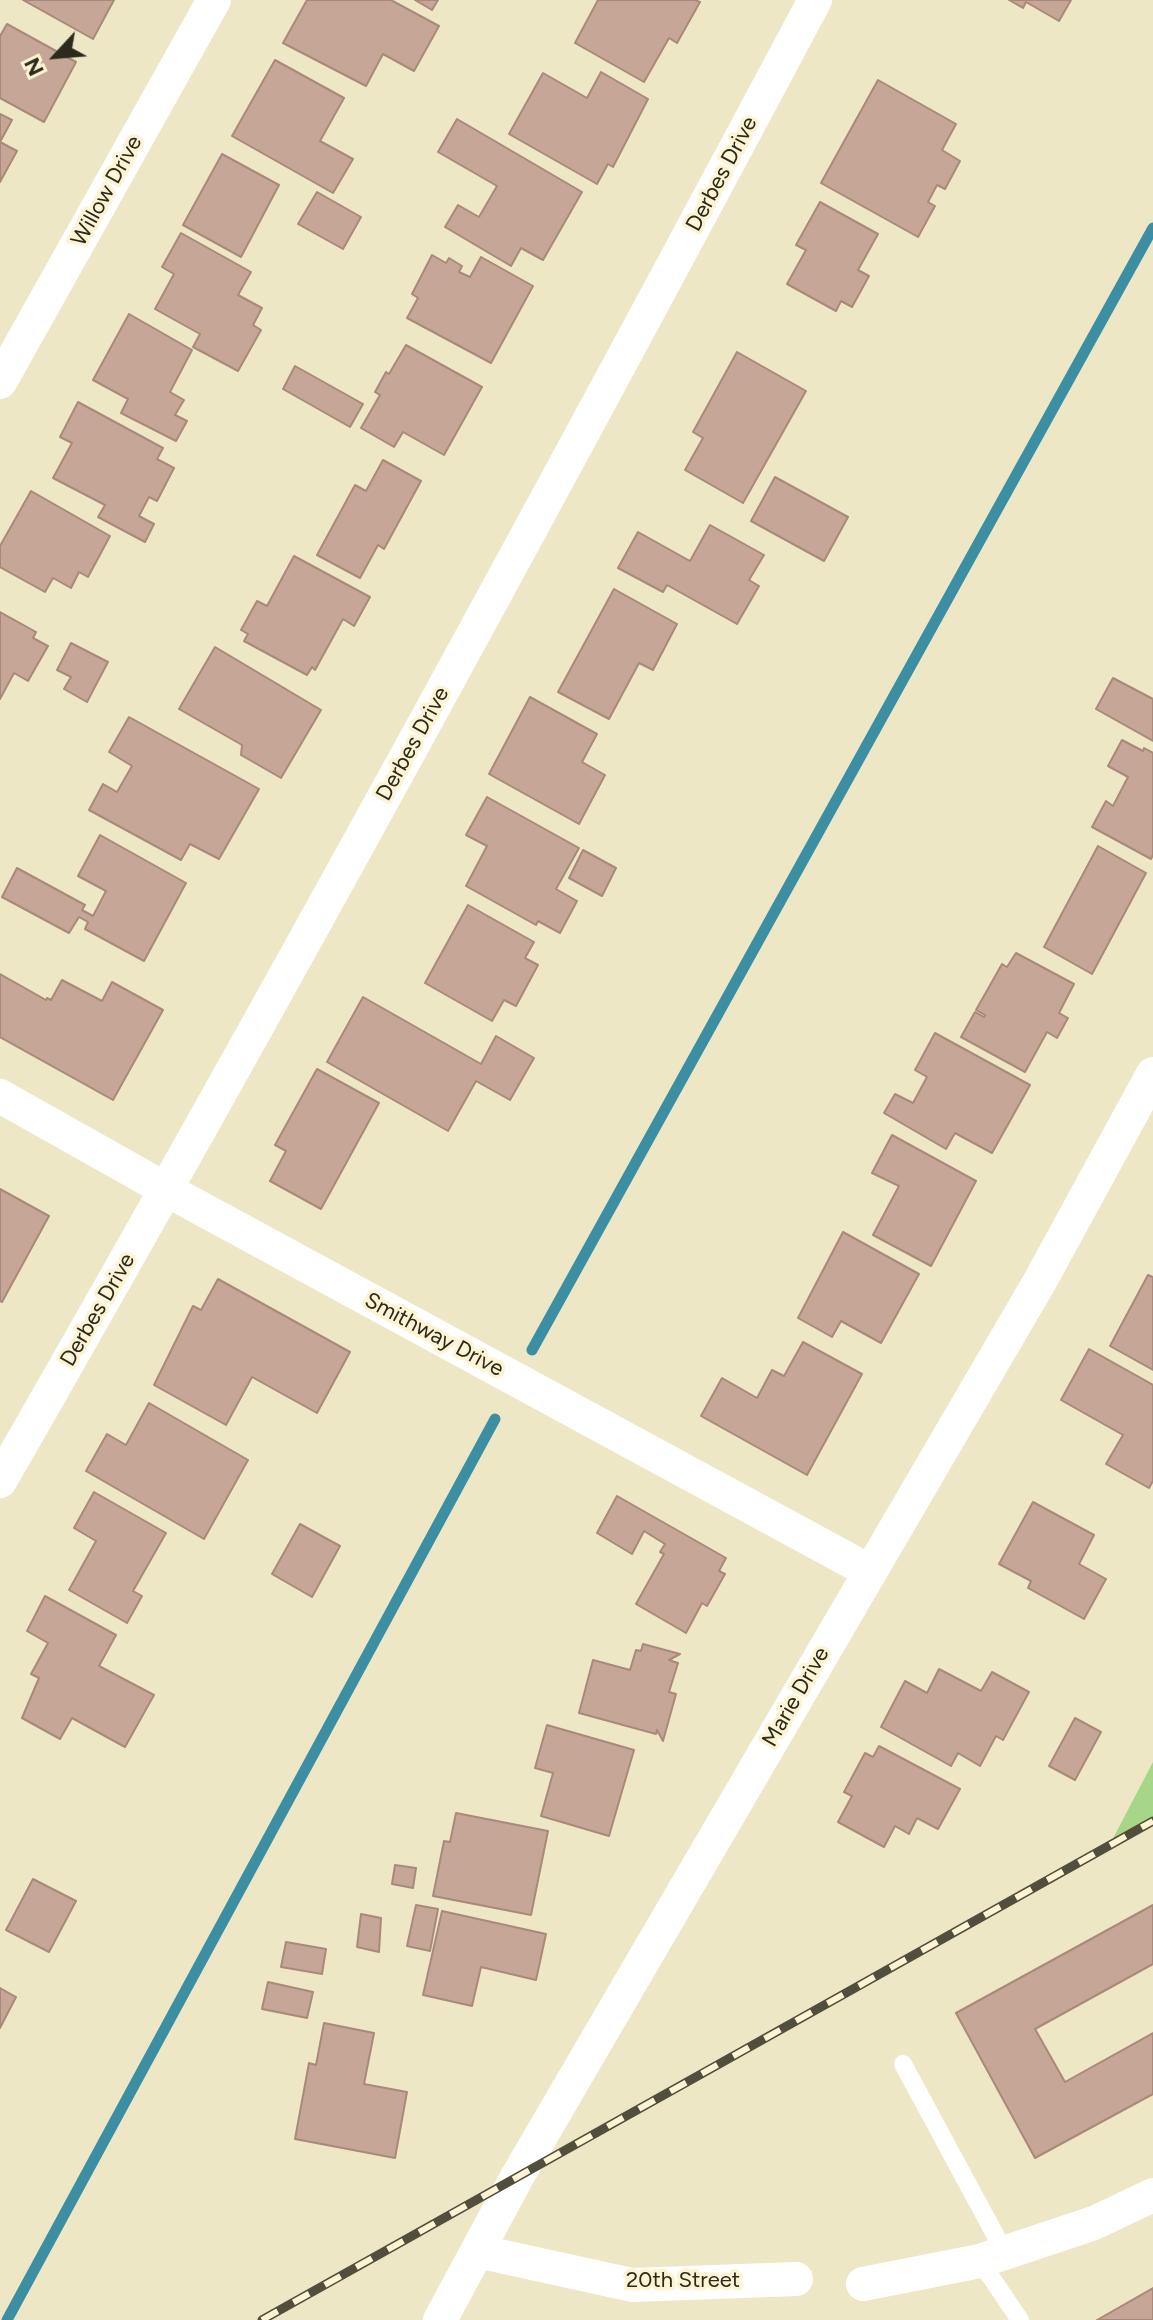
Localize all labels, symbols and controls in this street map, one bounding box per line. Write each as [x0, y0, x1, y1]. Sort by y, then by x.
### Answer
north arrow [16, 16, 96, 96]
text: N [18, 53, 50, 80]
street label: Derbes Drive [681, 112, 763, 236]
street label: Willow Drive [66, 131, 148, 251]
street label: Derbes Drive [371, 682, 455, 806]
street label: Derbes Drive [55, 1249, 141, 1371]
street label: Smithway Drive [360, 1287, 508, 1383]
street label: Marie Drive [757, 1642, 835, 1752]
street label: 20th Street [626, 2268, 740, 2294]

